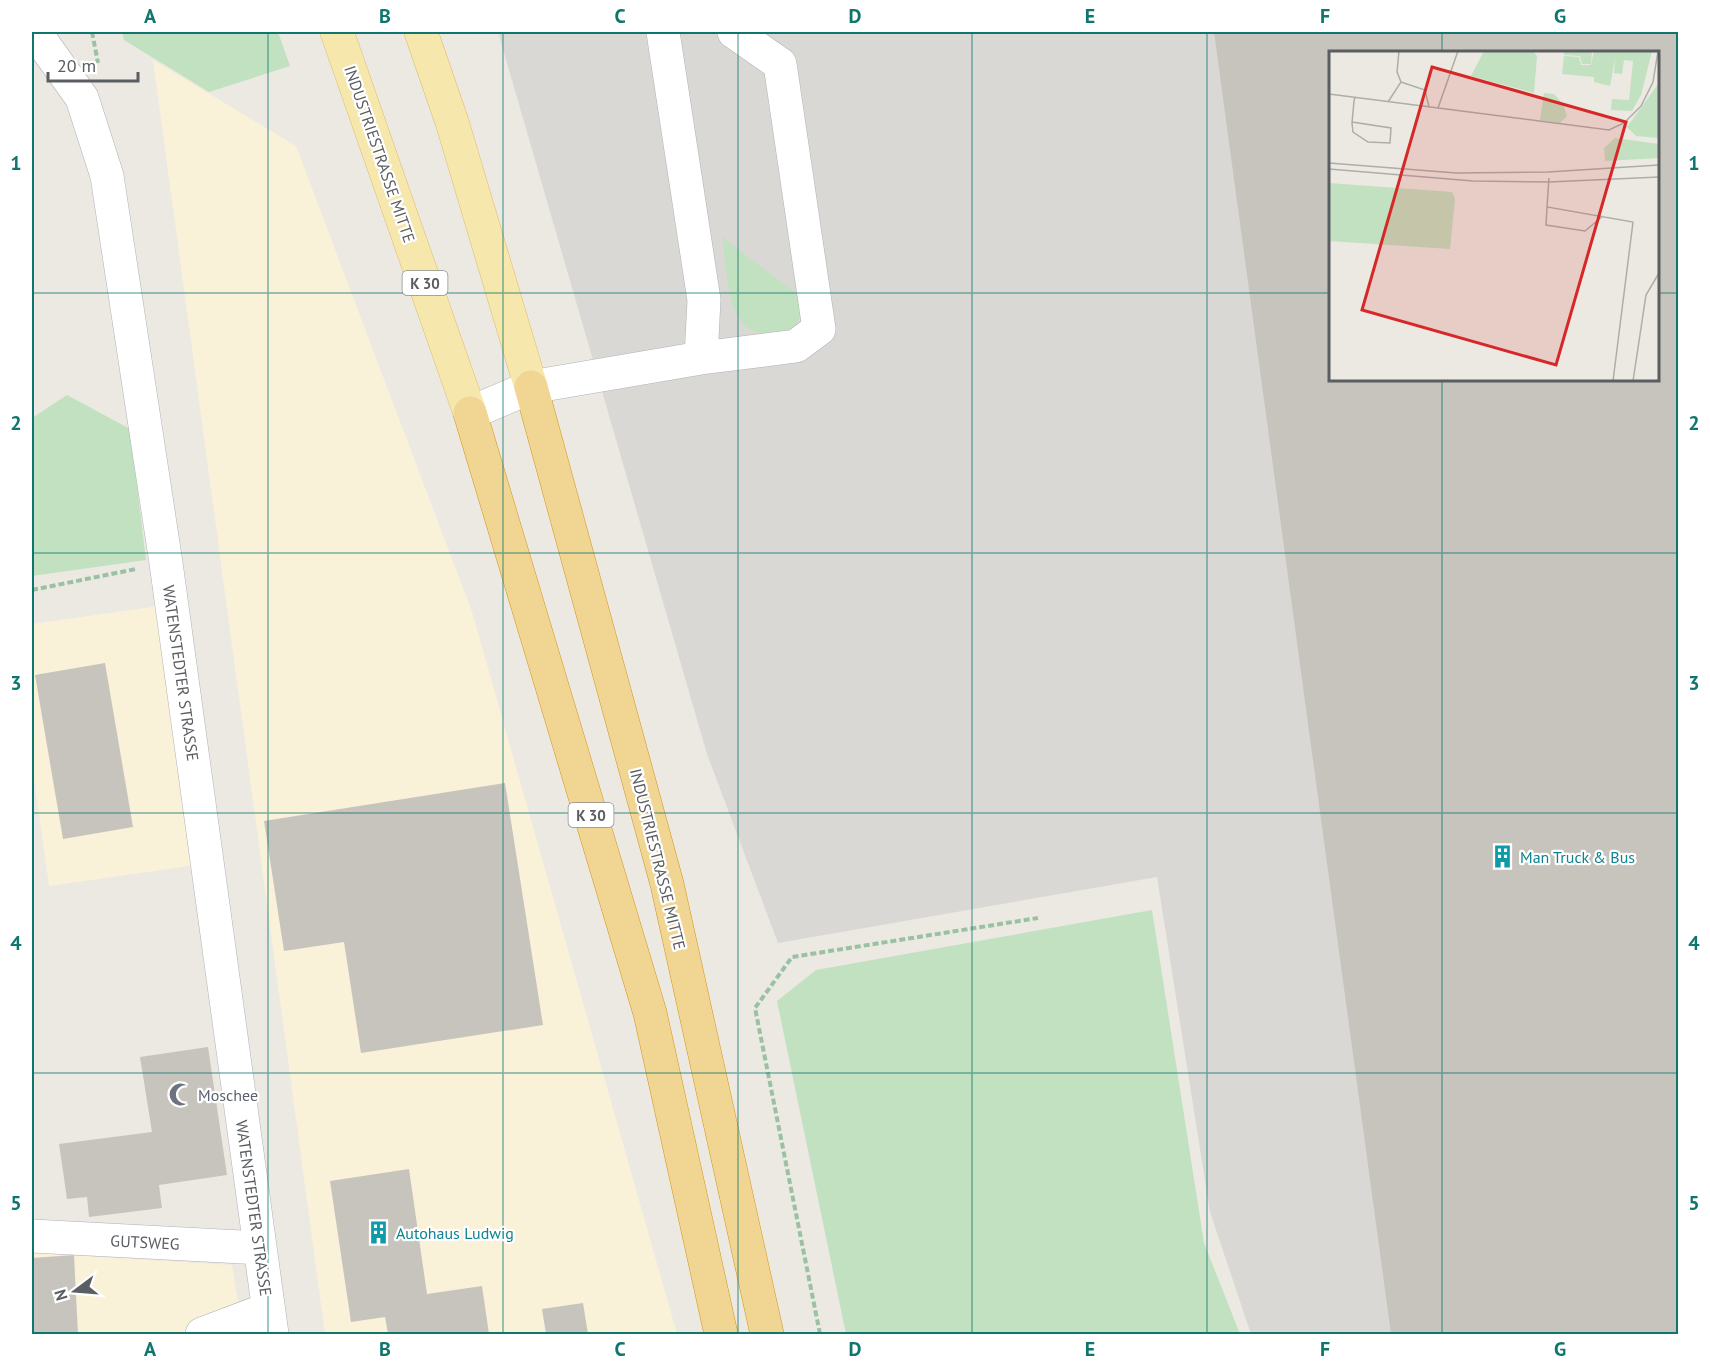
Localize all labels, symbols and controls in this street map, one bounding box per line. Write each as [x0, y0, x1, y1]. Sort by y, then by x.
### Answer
text: A [144, 3, 157, 29]
text: B [379, 3, 391, 29]
text: C [614, 3, 626, 29]
text: D [849, 3, 862, 29]
text: E [1085, 3, 1095, 29]
text: F [1320, 3, 1330, 29]
text: G [1554, 3, 1566, 29]
scale bar [48, 45, 138, 83]
inset map [1329, 51, 1659, 381]
text: 20 m [57, 54, 96, 77]
street label: INDUSTRIESTRASSE MITTE [340, 63, 420, 245]
text: 1 [10, 150, 22, 176]
text: 1 [1688, 150, 1700, 176]
road number: K 30 [402, 271, 448, 295]
text: 2 [10, 410, 22, 436]
text: 2 [1688, 410, 1700, 436]
street label: WATENSTEDTER STRASSE [159, 584, 203, 762]
text: 3 [10, 670, 22, 696]
text: 3 [1688, 670, 1700, 696]
street label: INDUSTRIESTRASSE MITTE [626, 766, 690, 952]
road number: K 30 [568, 803, 614, 827]
building icon: Man Truck & Bus [1489, 844, 1515, 870]
place label: Man Truck & Bus [1520, 847, 1635, 867]
text: 4 [10, 930, 22, 956]
text: 4 [1688, 930, 1700, 956]
mosque icon: Moschee [167, 1082, 193, 1108]
place label: Moschee [198, 1085, 258, 1105]
street label: WATENSTEDTER STRASSE [232, 1119, 276, 1297]
text: 5 [10, 1190, 22, 1216]
text: 5 [1688, 1190, 1700, 1216]
building icon: Autohaus Ludwig [365, 1220, 391, 1246]
place label: Autohaus Ludwig [396, 1223, 514, 1243]
street label: GUTSWEG [110, 1230, 180, 1254]
north arrow [45, 1261, 105, 1321]
text: N [50, 1287, 72, 1303]
text: A [144, 1336, 157, 1362]
text: B [379, 1336, 391, 1362]
text: C [614, 1336, 626, 1362]
text: D [849, 1336, 862, 1362]
text: E [1085, 1336, 1095, 1362]
text: F [1320, 1336, 1330, 1362]
text: G [1554, 1336, 1566, 1362]

